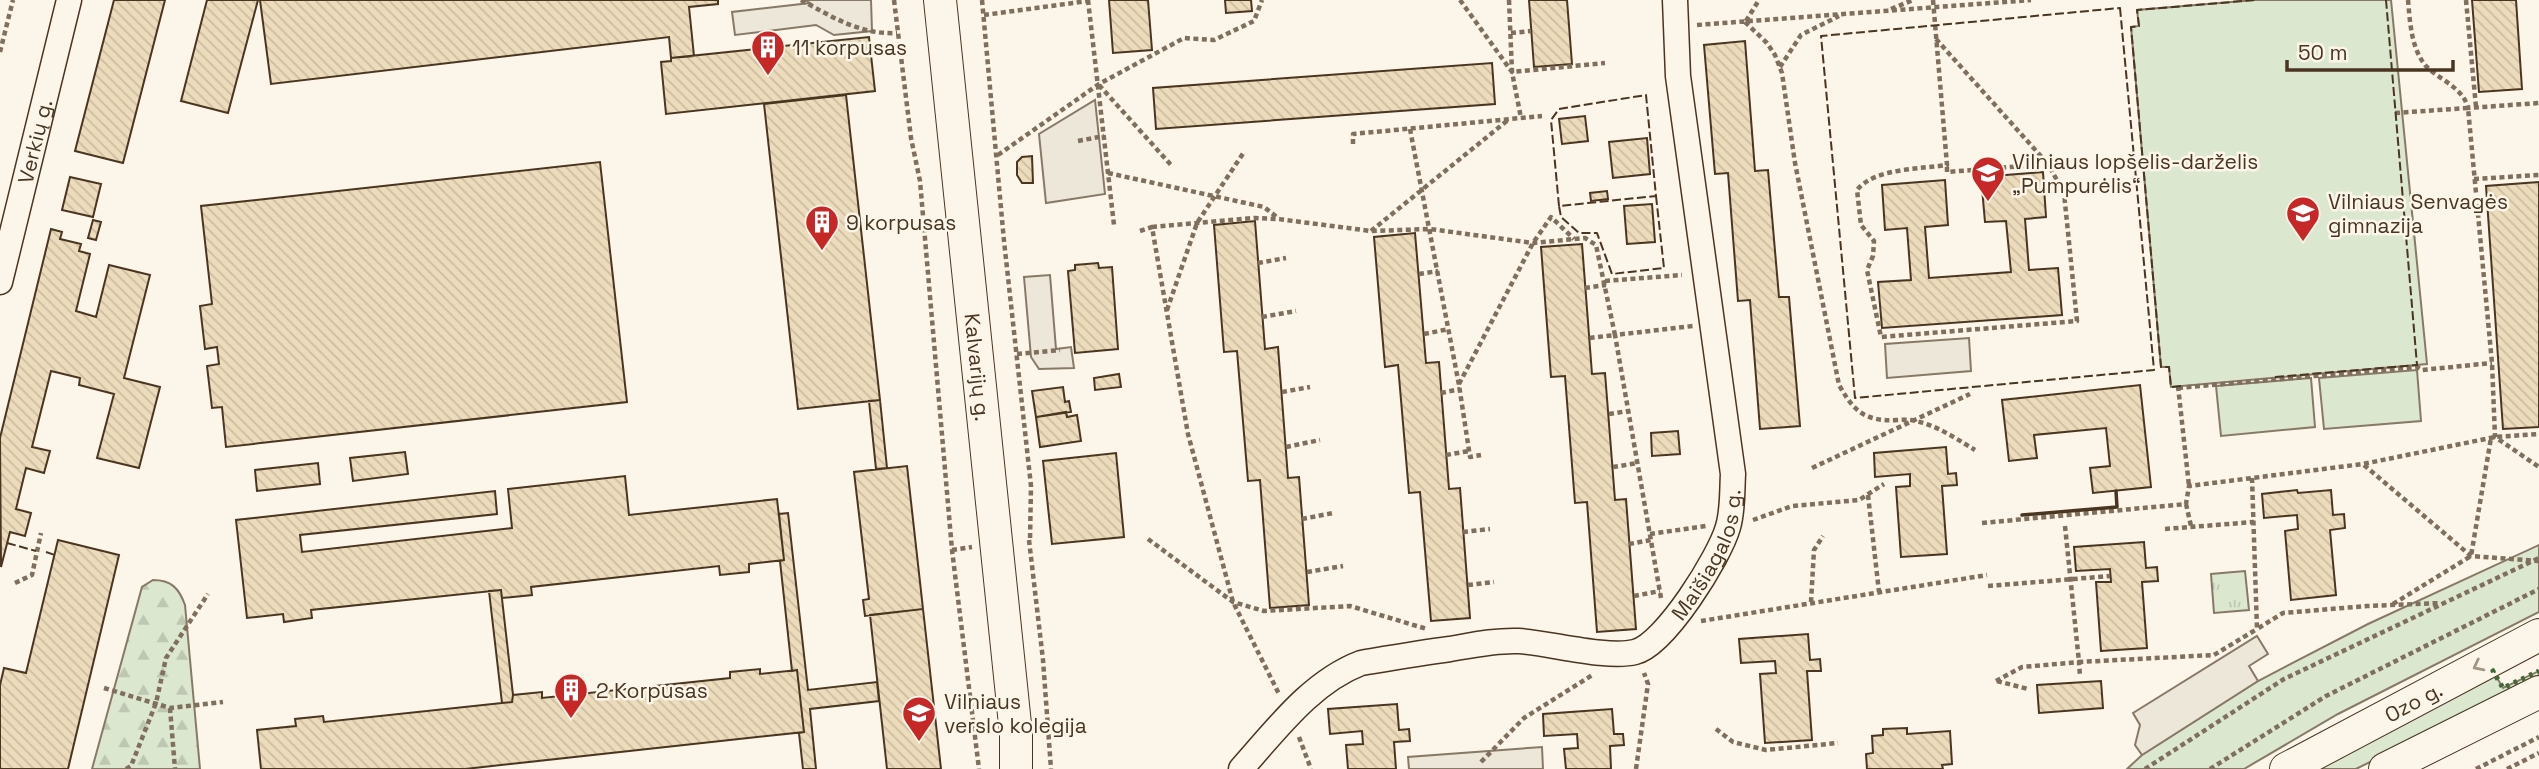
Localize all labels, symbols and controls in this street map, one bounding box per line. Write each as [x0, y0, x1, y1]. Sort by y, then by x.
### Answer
building icon: 11 korpusas [749, 28, 787, 77]
scale bar [2287, 28, 2453, 72]
place label: 11 korpusas [792, 34, 907, 61]
text: 50 m [2298, 39, 2348, 66]
street label: Verkių g. [11, 96, 58, 186]
place label: Vilniaus lopšelis-darželis „Pumpurėlis“ [2012, 148, 2258, 199]
school or university icon: Vilniaus lopšelis-darželis „Pumpurėlis“ [1969, 154, 2007, 203]
place label: Vilniaus Senvagės gimnazija [2328, 188, 2508, 239]
school or university icon: Vilniaus Senvagės gimnazija [2284, 194, 2322, 243]
building icon: 9 korpusas [803, 203, 841, 252]
place label: 9 korpusas [846, 209, 956, 236]
street label: Kalvarijų g. [959, 312, 997, 422]
street label: Maišiagalos g. [1665, 489, 1746, 625]
one-way arrow [2473, 657, 2485, 671]
building icon: 2 Korpusas [552, 671, 590, 720]
street label: Ozo g. [2380, 675, 2447, 728]
place label: 2 Korpusas [596, 677, 708, 704]
place label: Vilniaus verslo kolegija [944, 688, 1087, 739]
school or university icon: Vilniaus verslo kolegija [900, 694, 938, 743]

